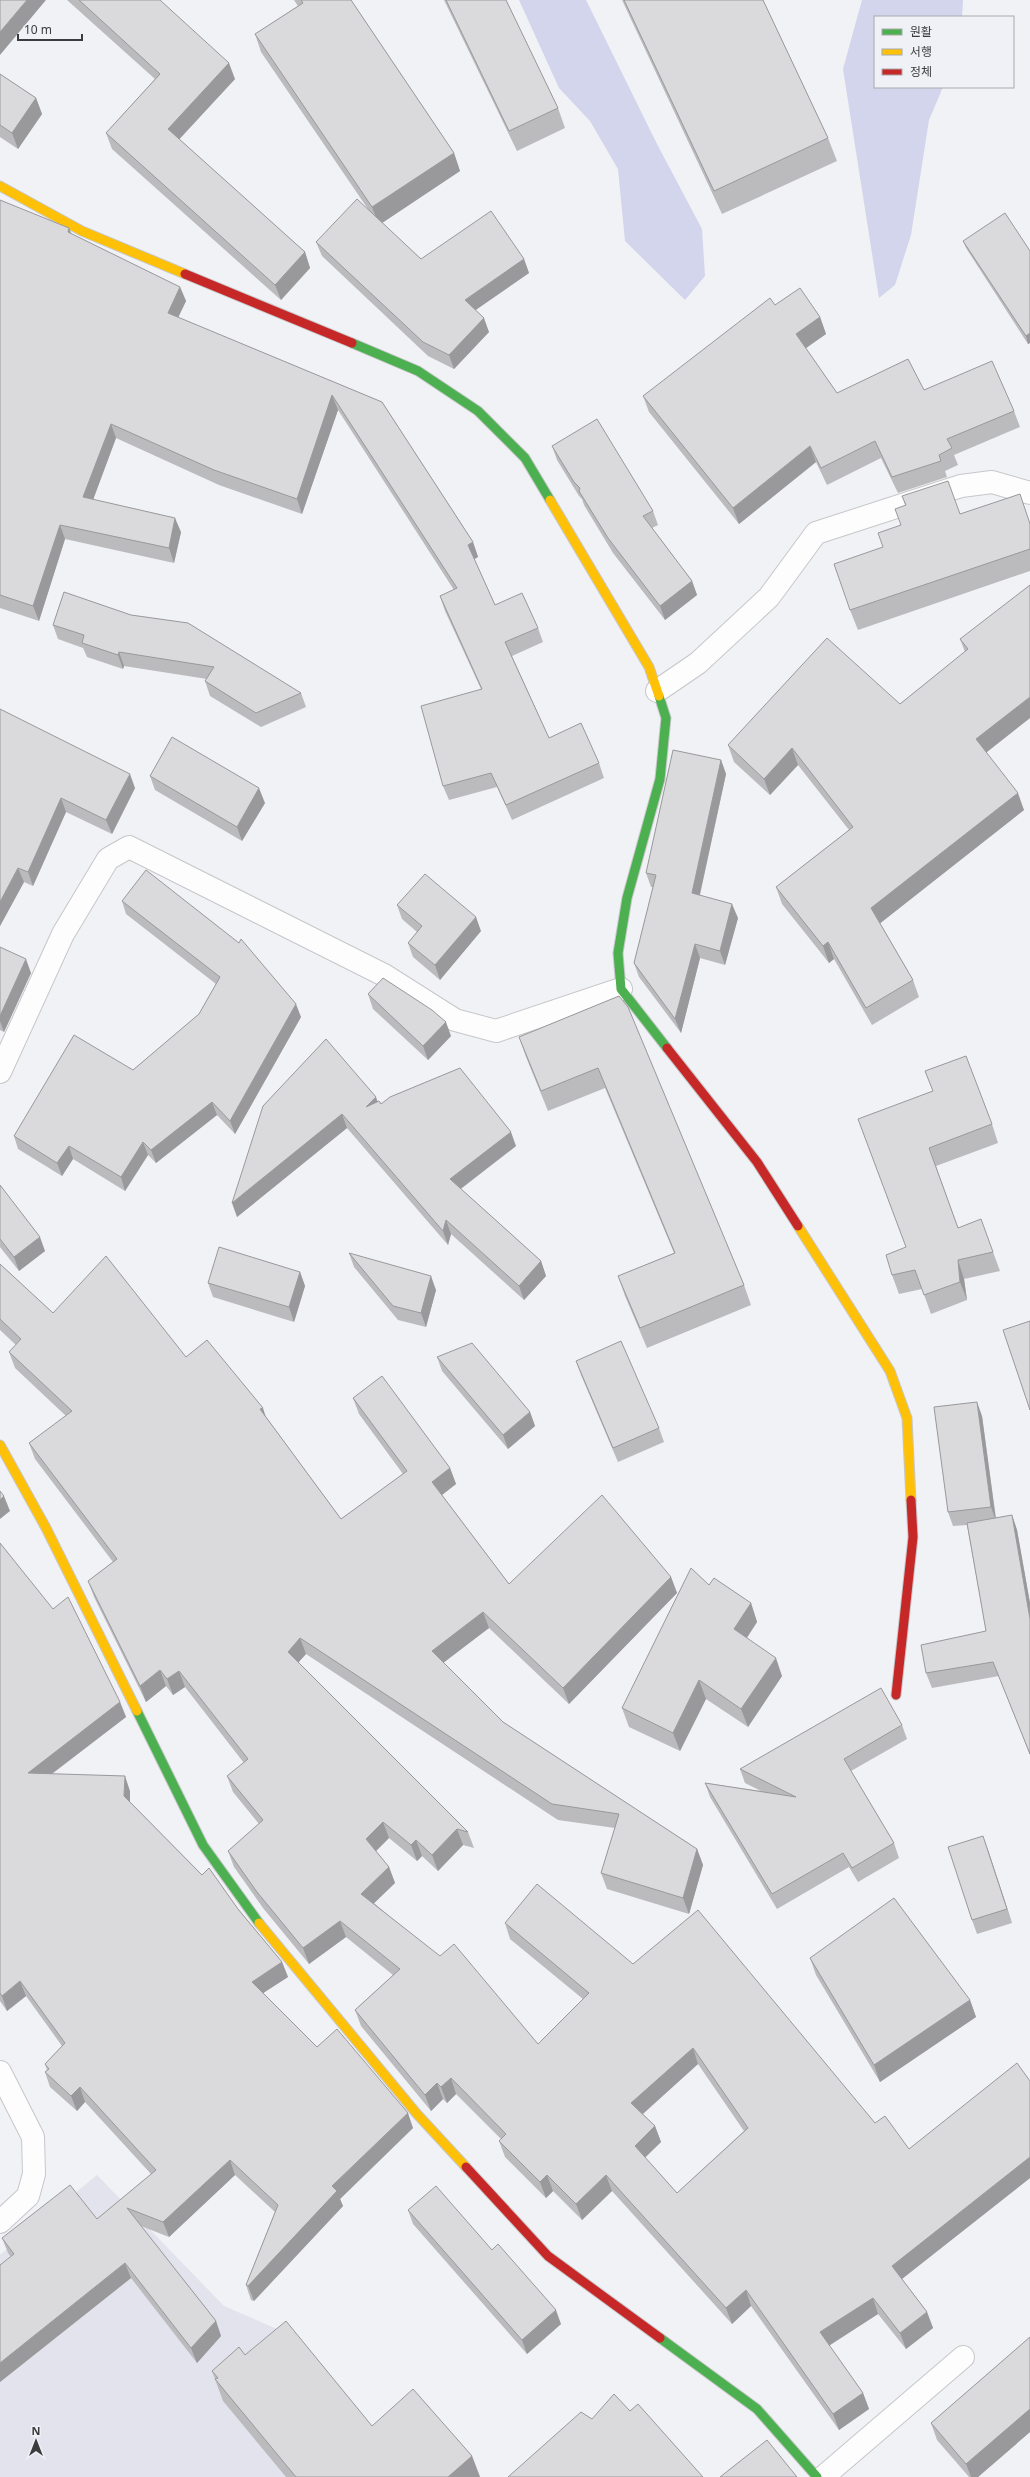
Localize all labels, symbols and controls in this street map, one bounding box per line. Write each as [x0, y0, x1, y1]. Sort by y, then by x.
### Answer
scale bar [18, 16, 82, 42]
legend [874, 16, 1014, 88]
text: 10 m [24, 21, 52, 38]
text: 원활 [910, 23, 932, 40]
text: 서행 [910, 43, 932, 60]
text: 정체 [910, 63, 932, 80]
north arrow [16, 2421, 56, 2461]
text: N [32, 2423, 40, 2438]

